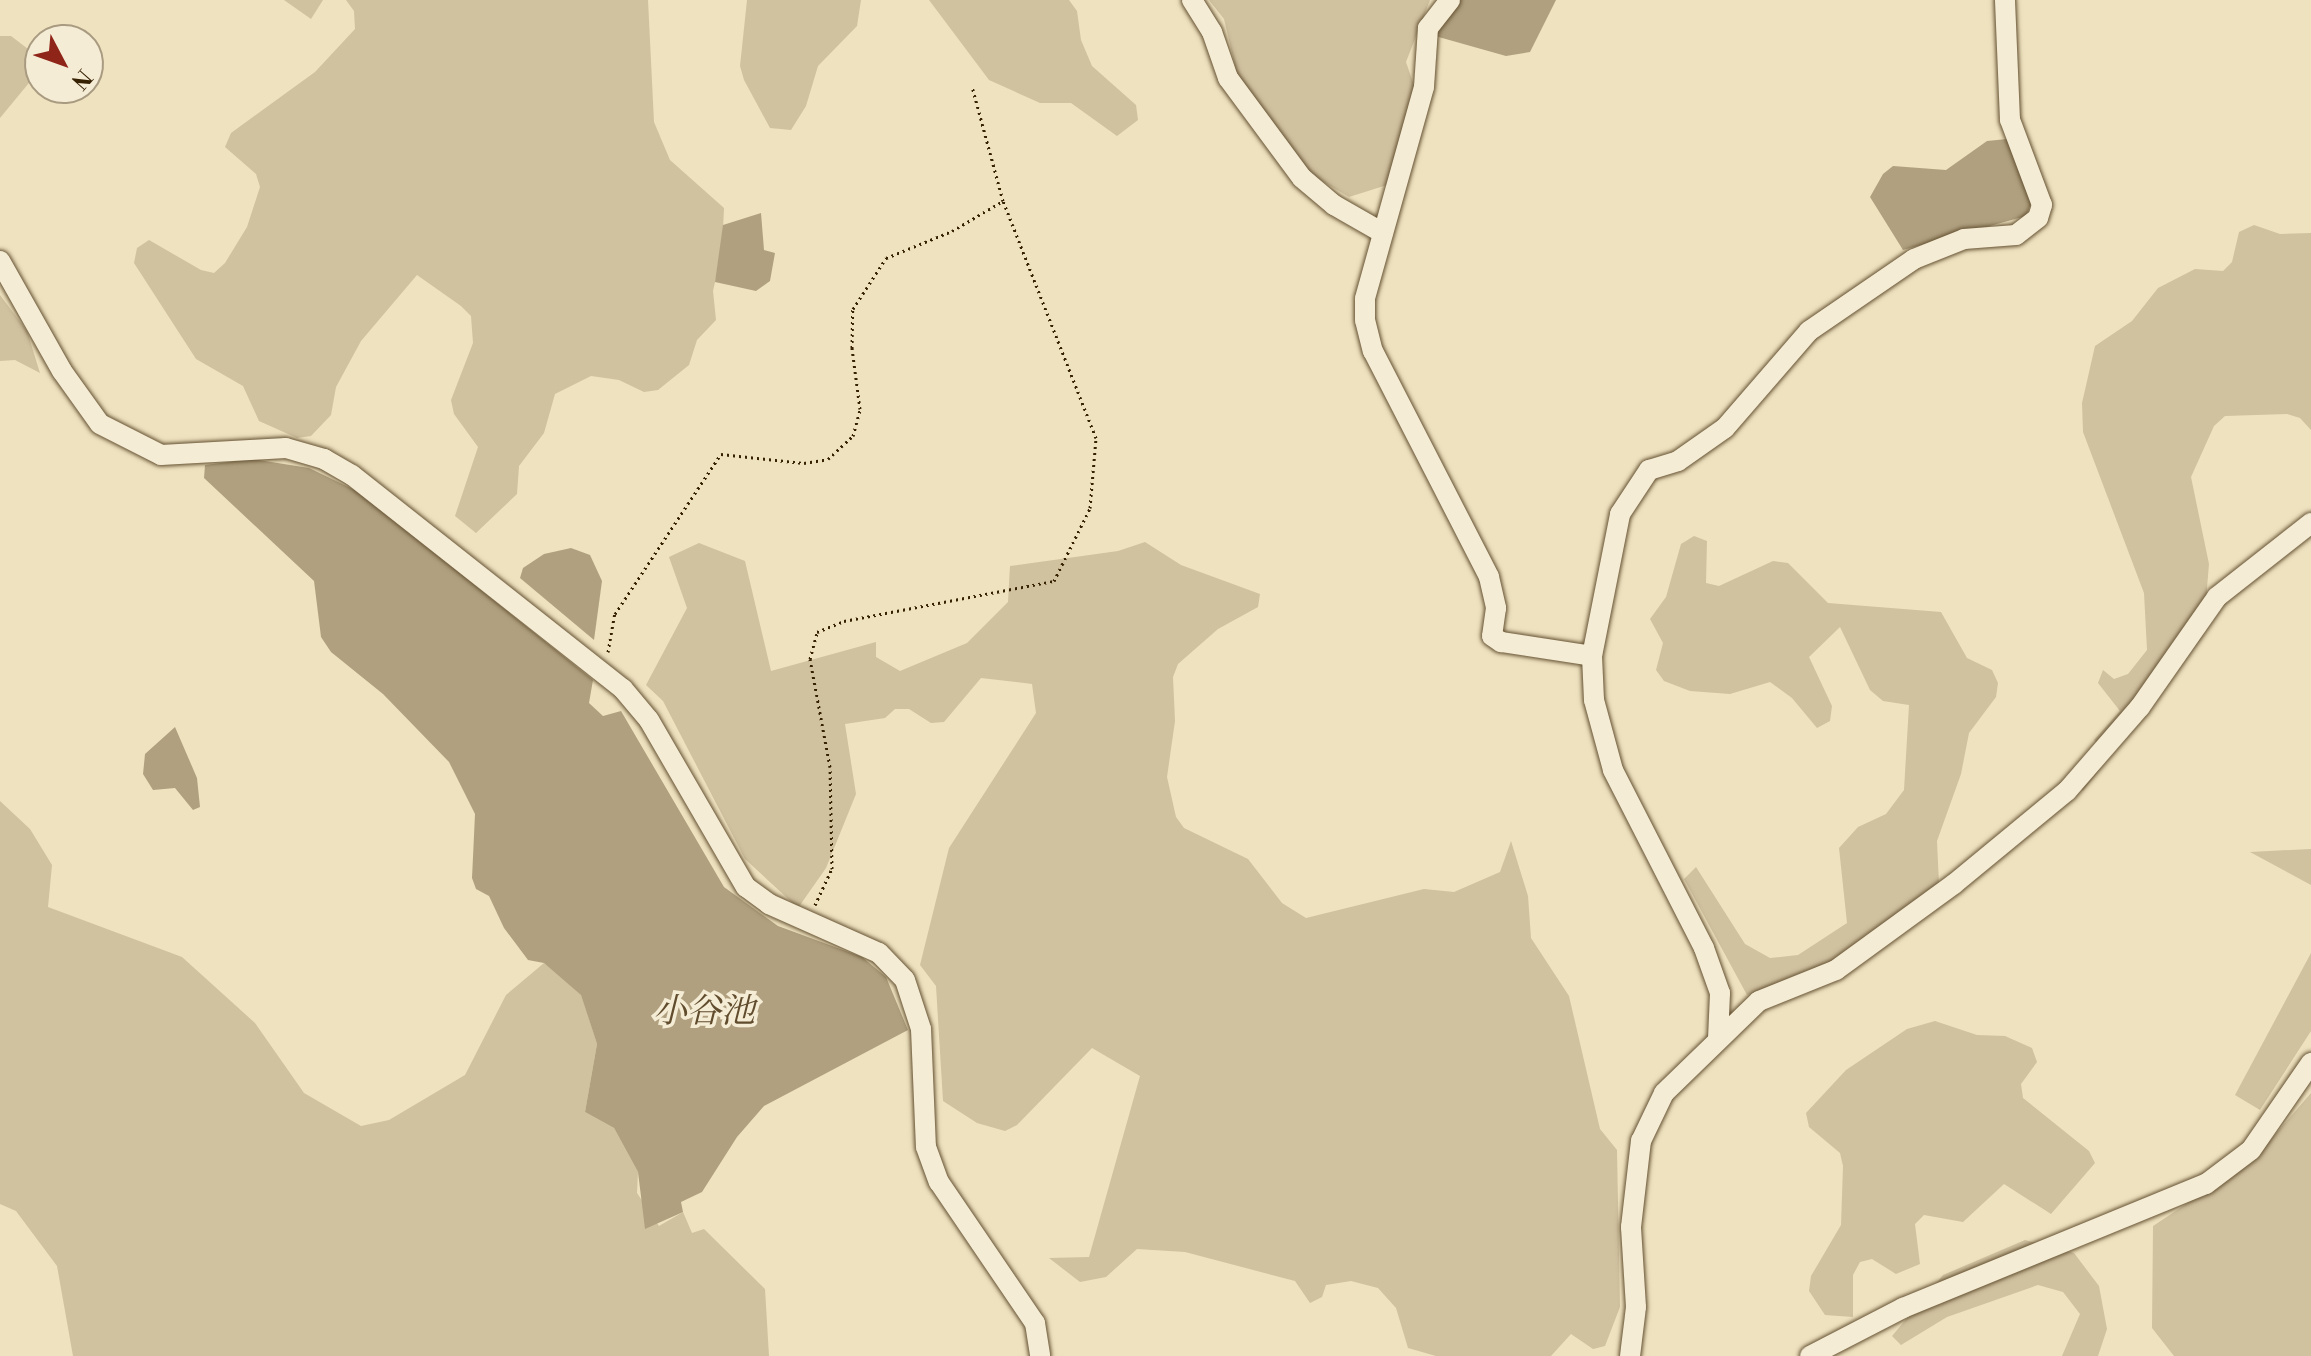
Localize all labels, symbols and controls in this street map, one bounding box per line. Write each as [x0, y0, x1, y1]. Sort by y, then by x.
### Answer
north arrow [24, 24, 104, 104]
text: N [65, 63, 97, 94]
water label: 小谷池 [653, 993, 755, 1033]

